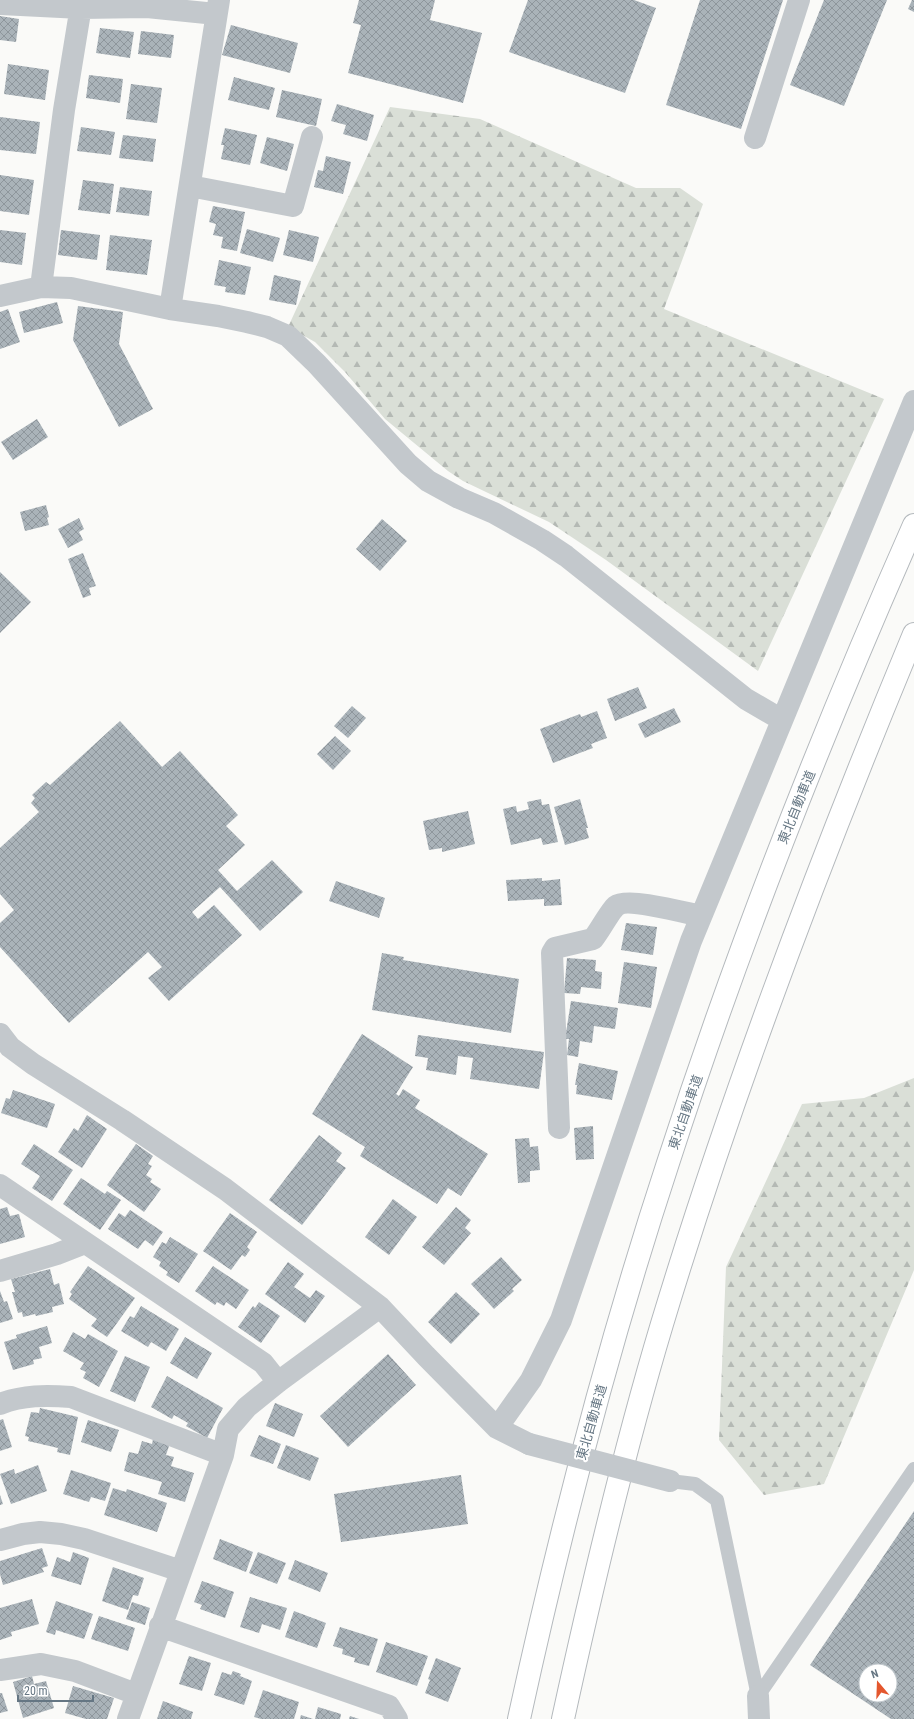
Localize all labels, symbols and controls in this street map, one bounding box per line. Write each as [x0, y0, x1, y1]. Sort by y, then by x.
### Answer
street label: 東北自動車道 [775, 768, 818, 846]
street label: 東北自動車道 [666, 1073, 705, 1151]
street label: 東北自動車道 [574, 1383, 609, 1462]
north arrow [858, 1663, 898, 1703]
text: N [870, 1667, 880, 1681]
scale bar [18, 1677, 93, 1703]
text: 20 m [24, 1684, 48, 1698]

